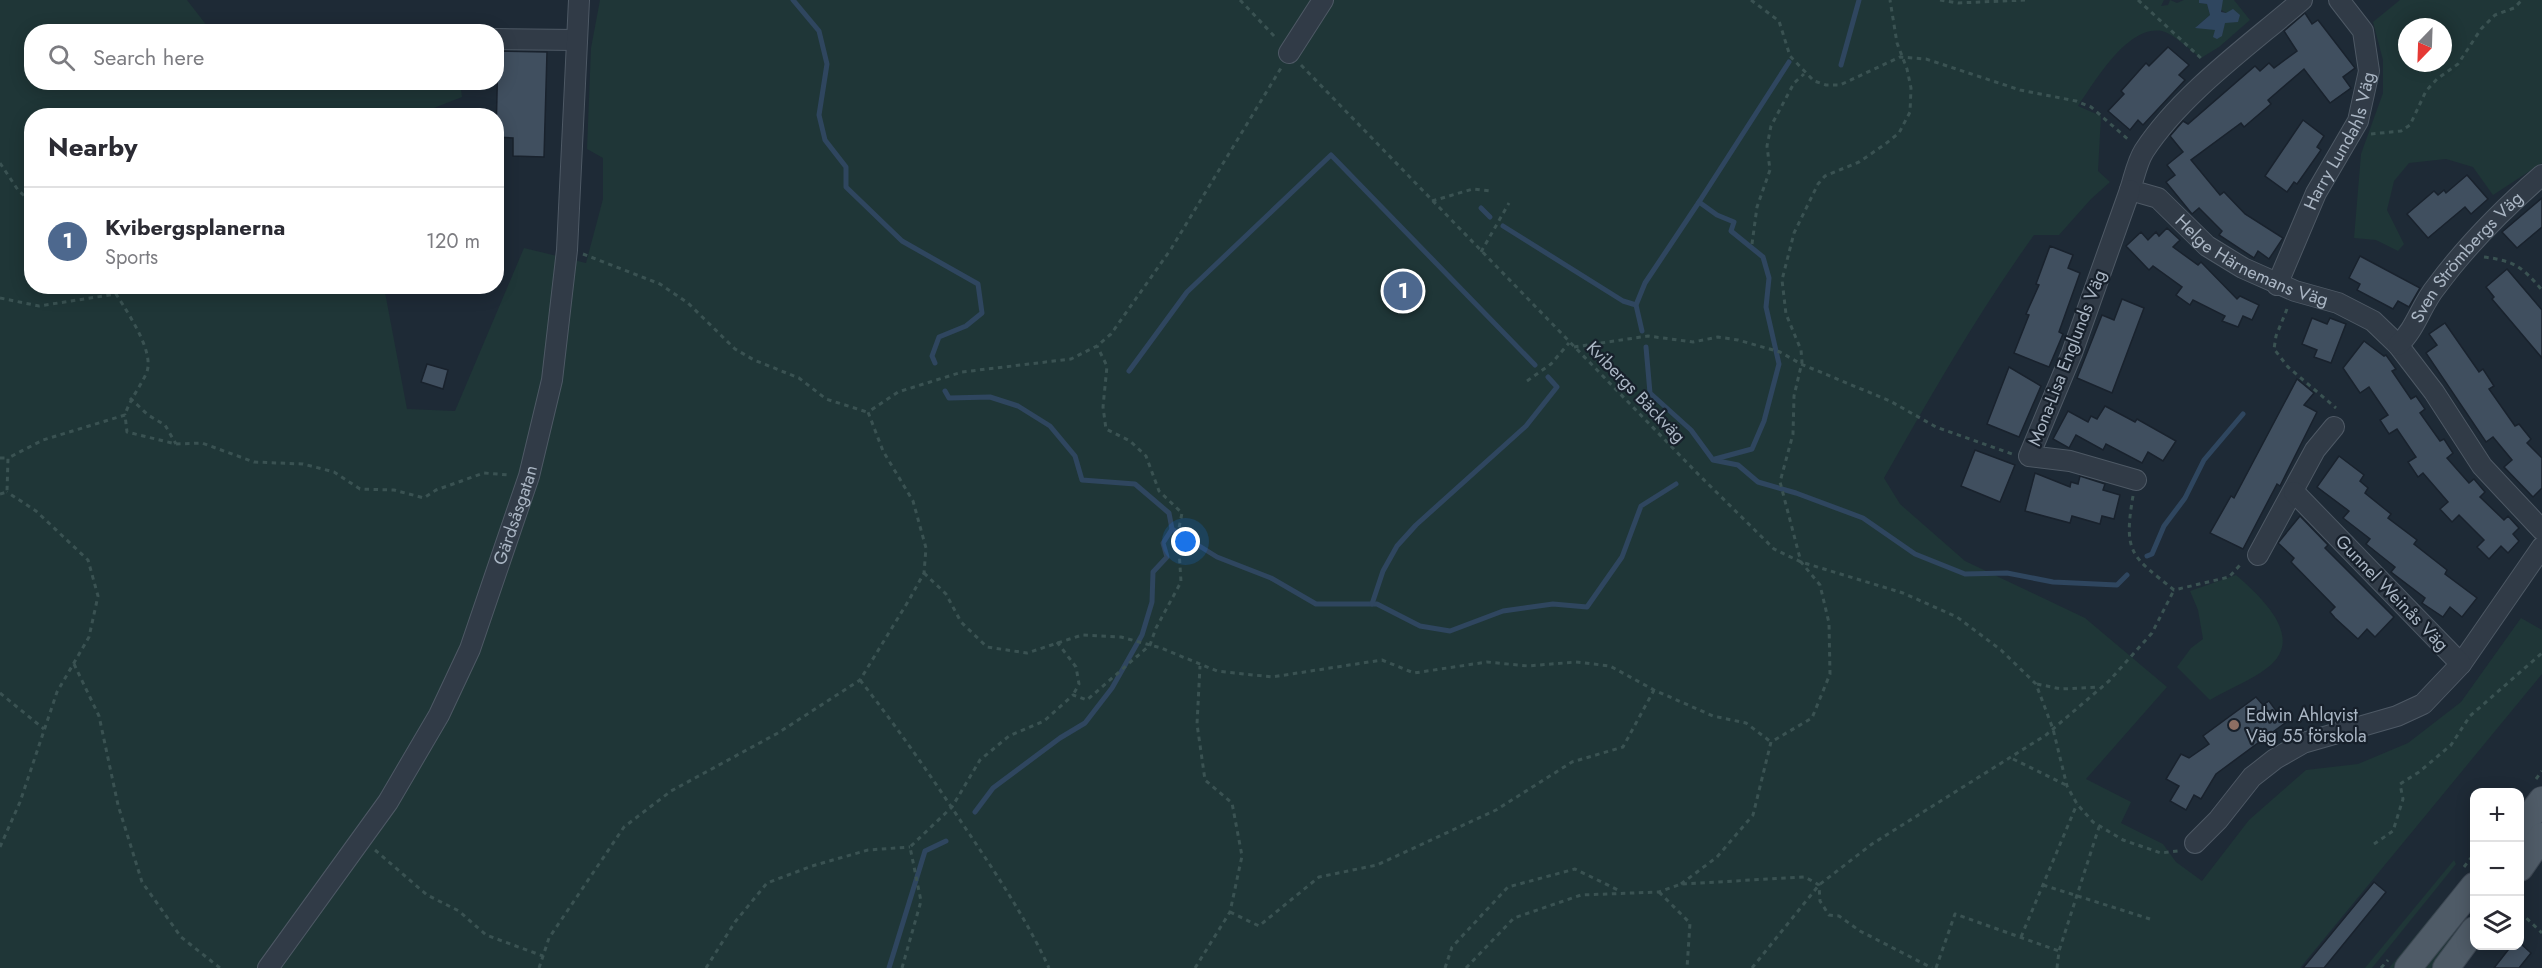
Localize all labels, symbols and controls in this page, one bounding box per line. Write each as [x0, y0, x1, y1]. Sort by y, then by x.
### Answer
north arrow [2398, 18, 2452, 72]
search box [24, 24, 504, 90]
icon: search [45, 41, 78, 74]
text: Search here [93, 41, 204, 73]
street label: Harry Lundahls Väg [2297, 69, 2381, 214]
text: Nearby [48, 128, 137, 166]
street label: Sven Strömbergs Väg [2404, 185, 2529, 328]
street label: Helge Härnemans Väg [2169, 208, 2331, 313]
text: Kvibergsplanerna [105, 211, 285, 243]
text: 1 [62, 227, 73, 256]
text: 120 m [426, 227, 480, 256]
text: Sports [105, 243, 158, 272]
street label: Mona-Lisa Englunds Väg [2021, 266, 2113, 450]
pin: 1 [1384, 268, 1422, 314]
street label: Kvibergs Bäckväg [1581, 335, 1691, 449]
street label: Gärdsåsgatan [487, 463, 544, 568]
your location [1171, 527, 1200, 556]
street label: Gunnel Weinås Väg [2329, 529, 2455, 657]
place label: Edwin Ahlqvist Väg 55 förskola [2246, 702, 2367, 749]
marker: Edwin Ahlqvist Väg 55 förskola [2227, 718, 2241, 732]
map controls [2470, 788, 2524, 950]
button: + [2470, 788, 2524, 842]
button: − [2470, 842, 2524, 896]
button: layers [2470, 896, 2524, 950]

